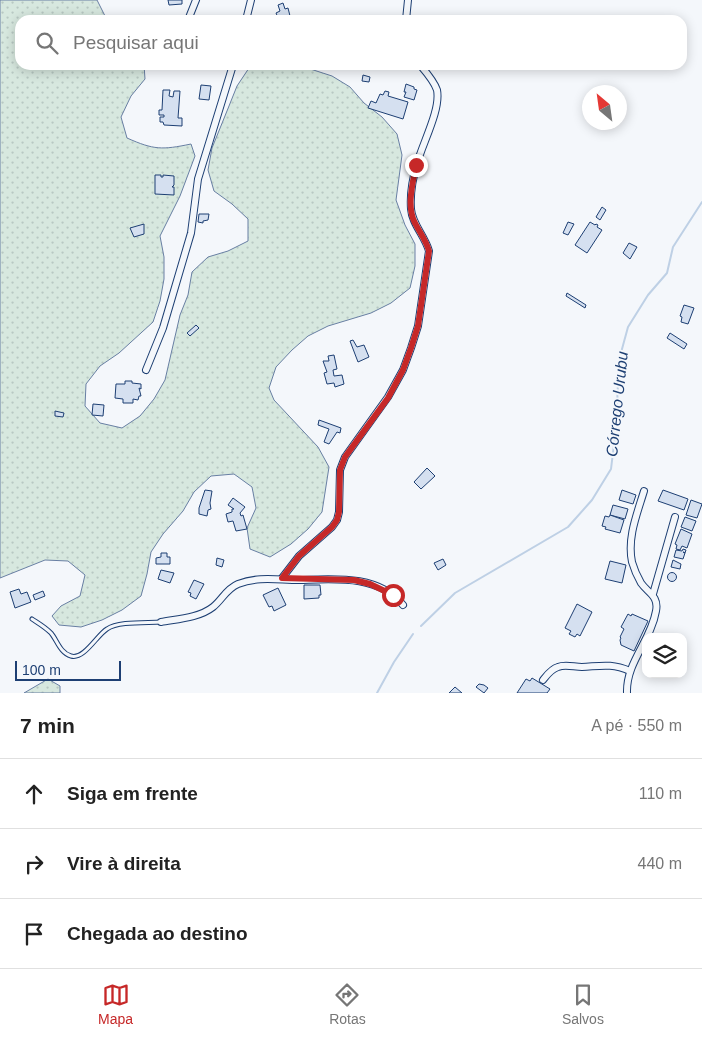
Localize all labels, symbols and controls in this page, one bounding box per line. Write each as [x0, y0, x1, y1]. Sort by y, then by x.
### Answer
search box [15, 15, 687, 70]
icon: search [33, 29, 61, 57]
text: Pesquisar aqui [73, 32, 199, 53]
north arrow [582, 85, 627, 130]
route end [405, 154, 428, 177]
water label: Córrego Urubu [603, 350, 631, 458]
route start [382, 584, 405, 607]
map controls [642, 633, 687, 678]
button: layers [642, 633, 687, 678]
scale bar [15, 658, 121, 681]
text: 100 m [22, 662, 61, 678]
text: 7 min [20, 714, 75, 737]
text: A pé · 550 m [591, 717, 682, 734]
icon: ahead [20, 780, 48, 808]
text: Siga em frente [67, 783, 198, 804]
text: 110 m [639, 785, 682, 802]
icon: right [20, 850, 48, 878]
text: Vire à direita [67, 853, 181, 874]
text: 440 m [638, 855, 682, 872]
icon: arrive [20, 920, 48, 948]
text: Chegada ao destino [67, 923, 248, 944]
tab: Mapa [98, 981, 133, 1027]
tab: Rotas [329, 981, 366, 1027]
tab: Salvos [562, 981, 604, 1027]

